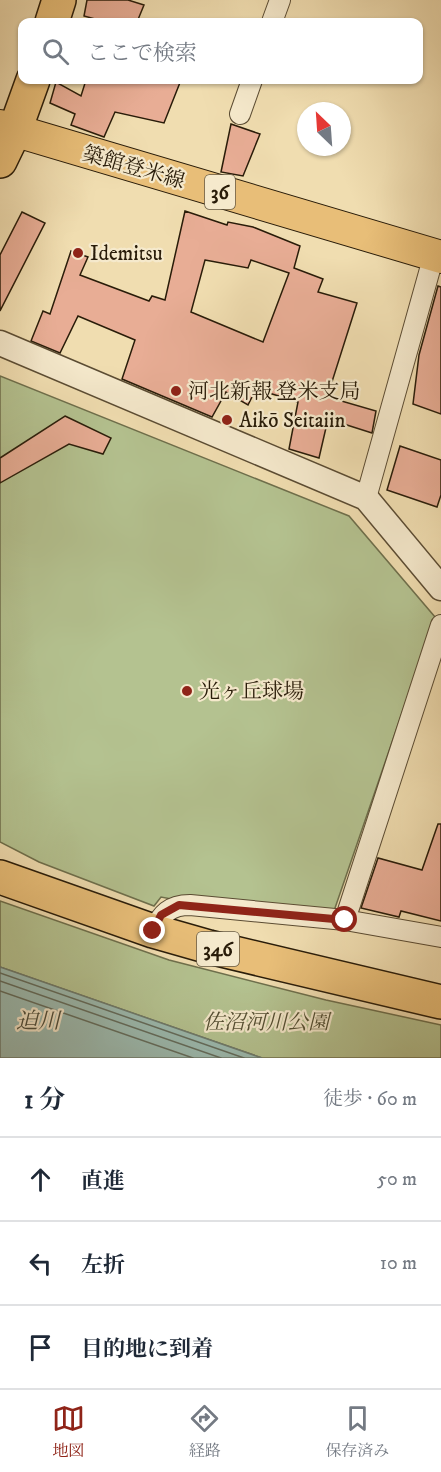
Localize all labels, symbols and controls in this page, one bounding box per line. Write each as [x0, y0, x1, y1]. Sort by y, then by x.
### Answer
search box [18, 18, 423, 84]
icon: search [39, 35, 72, 68]
text: ここで検索 [87, 40, 197, 67]
north arrow [297, 102, 351, 156]
street label: 築館登米線 [80, 141, 188, 195]
road number: 36 [205, 175, 235, 209]
place label: Idemitsu [90, 241, 163, 267]
marker: Idemitsu [71, 246, 85, 260]
place label: 河北新報 登米支局 [188, 379, 361, 405]
marker: 河北新報 登米支局 [169, 384, 183, 398]
place label: Aikō Seitaiin [239, 408, 345, 434]
marker: Aikō Seitaiin [220, 413, 234, 427]
place label: 光ヶ丘球場 [199, 679, 304, 705]
marker: 光ヶ丘球場 [180, 684, 194, 698]
route start [331, 906, 357, 932]
route end [139, 917, 165, 943]
road number: 346 [197, 932, 239, 966]
water label: 迫川 [16, 1008, 62, 1035]
park label: 佐沼河川公園 [203, 1010, 332, 1036]
text: 1 分 [24, 1084, 65, 1117]
text: 徒歩 · 60 m [323, 1087, 417, 1112]
icon: ahead [24, 1163, 57, 1196]
text: 50 m [377, 1167, 417, 1192]
text: 直進 [81, 1168, 125, 1195]
icon: left [24, 1247, 57, 1280]
text: 10 m [380, 1251, 417, 1276]
text: 左折 [81, 1252, 125, 1279]
icon: arrive [24, 1331, 57, 1364]
text: 目的地に到着 [81, 1336, 213, 1363]
tab: 地図 [52, 1402, 85, 1461]
tab: 経路 [188, 1402, 221, 1461]
tab: 保存済み [325, 1402, 389, 1461]

